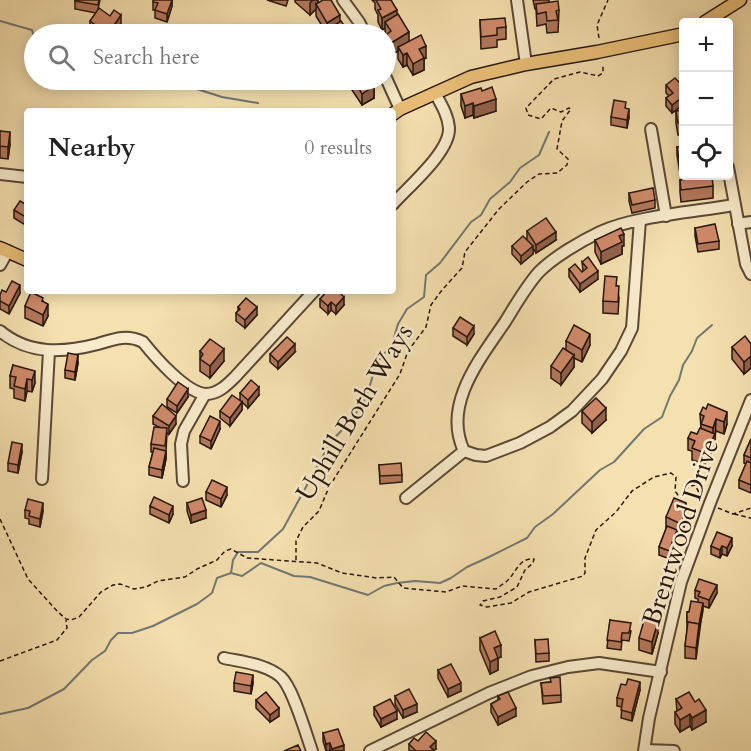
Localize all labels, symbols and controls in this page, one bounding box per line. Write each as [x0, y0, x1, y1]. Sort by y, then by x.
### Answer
map controls [679, 18, 733, 180]
button: + [679, 18, 733, 72]
search box [24, 24, 396, 90]
icon: search [45, 41, 78, 74]
text: Search here [93, 42, 200, 72]
button: − [679, 72, 733, 126]
button: locate [679, 126, 733, 180]
text: Nearby [48, 130, 136, 165]
text: 0 results [304, 134, 372, 161]
street label: Uphill Both Ways [288, 317, 421, 507]
street label: Brentwood Drive [634, 434, 727, 630]

